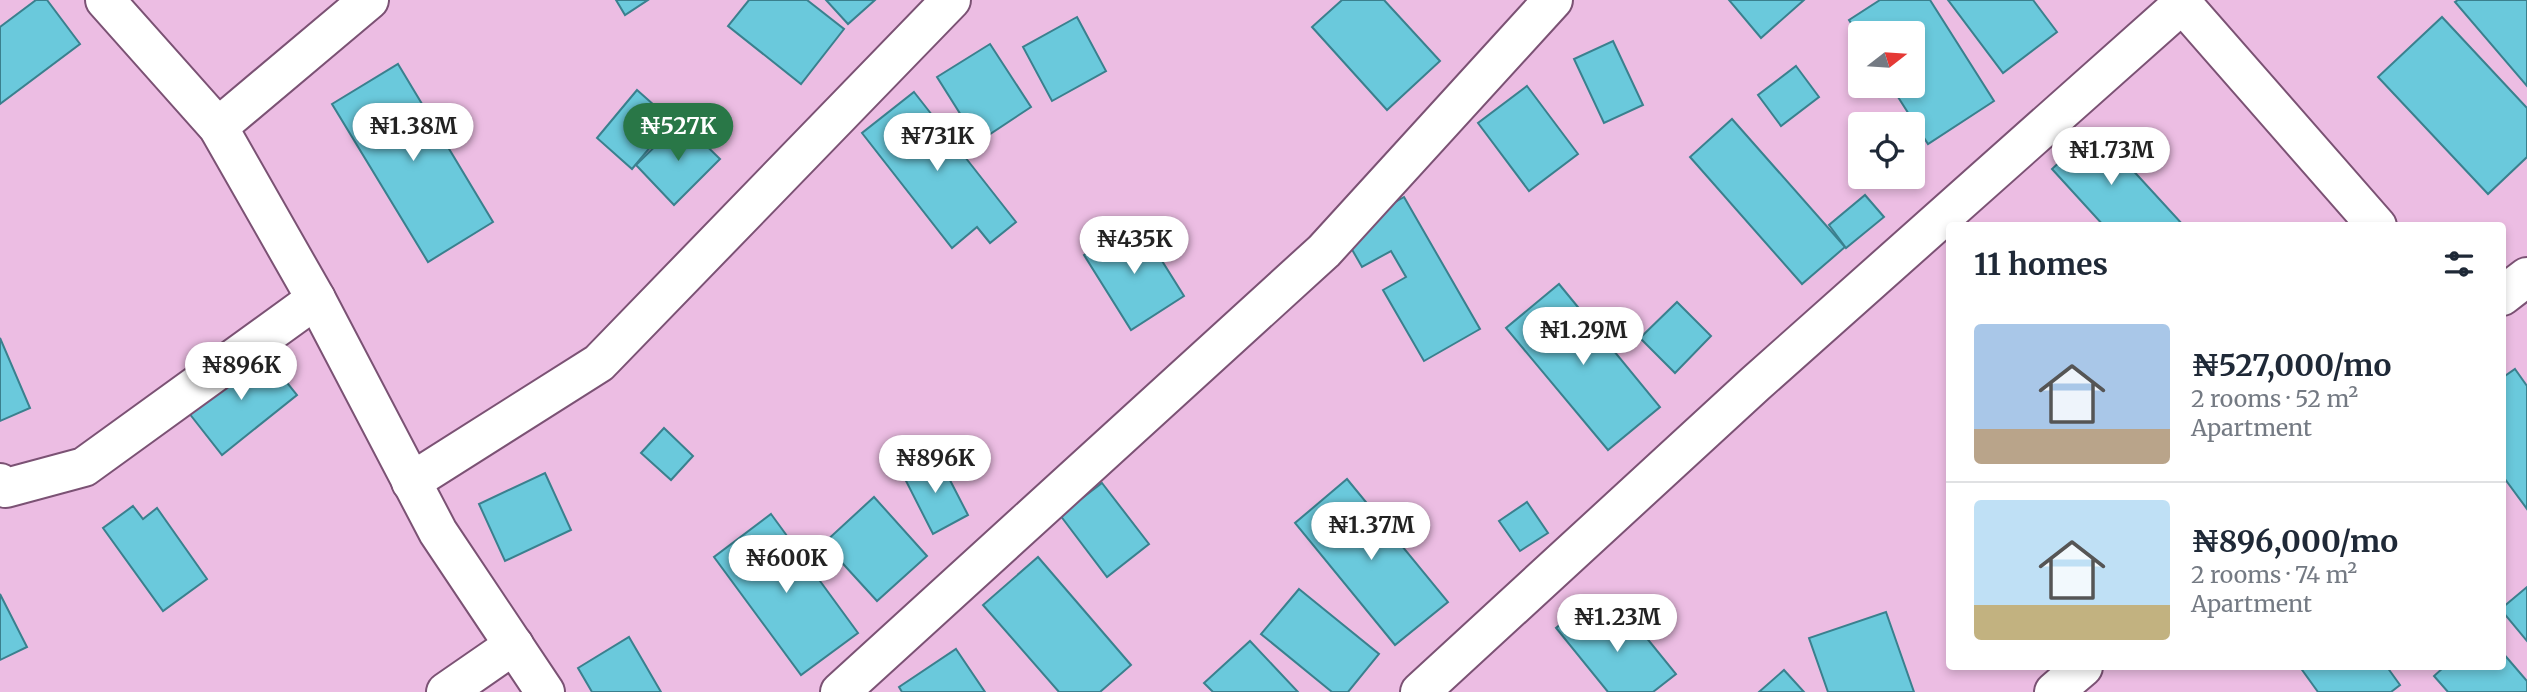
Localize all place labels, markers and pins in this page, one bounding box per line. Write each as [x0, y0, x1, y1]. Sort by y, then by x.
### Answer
pin: ₦1.38M [356, 104, 470, 163]
pin: ₦527K [629, 104, 727, 163]
pin: ₦731K [888, 114, 986, 173]
pin: ₦1.73M [2054, 128, 2168, 187]
pin: ₦435K [1085, 216, 1183, 276]
pin: ₦1.29M [1526, 308, 1640, 367]
pin: ₦896K [192, 342, 290, 402]
pin: ₦896K [886, 435, 984, 495]
pin: ₦1.37M [1314, 503, 1428, 562]
pin: ₦600K [737, 536, 835, 595]
pin: ₦1.23M [1560, 594, 1674, 654]

